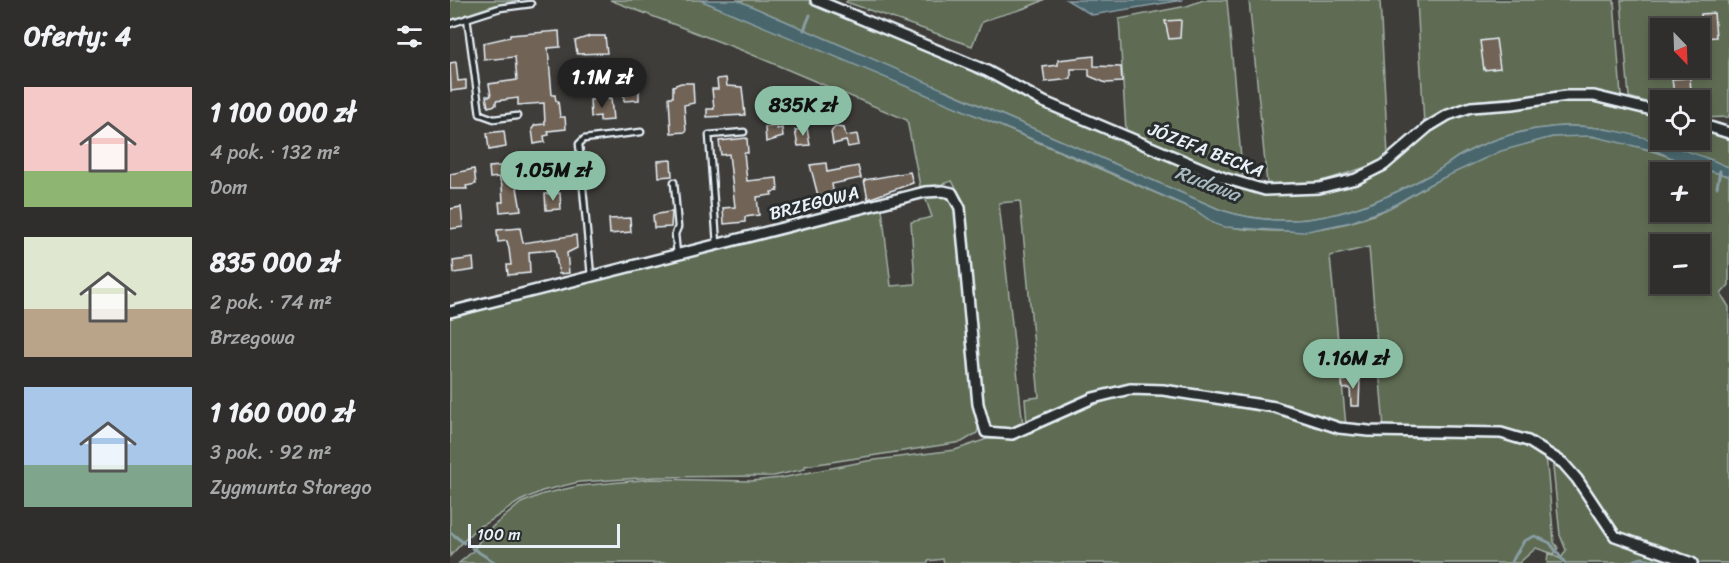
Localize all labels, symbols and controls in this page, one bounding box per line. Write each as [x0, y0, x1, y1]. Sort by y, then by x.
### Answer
text: Oferty: 4 [24, 13, 131, 59]
north arrow [1650, 18, 1710, 78]
map controls [1650, 18, 1710, 294]
icon: filters [393, 20, 426, 53]
pin: 1.1M zł [547, 58, 657, 109]
text: 1.1M zł [572, 60, 632, 95]
pin: 835K zł [748, 86, 858, 137]
text: 835K zł [769, 88, 837, 123]
text: 1 100 000 zł [210, 89, 356, 135]
button: locate [1650, 90, 1710, 150]
icon: home [72, 111, 144, 183]
street label: JÓZEFA BECKA [1142, 113, 1269, 187]
text: 4 pok. · 132 m² [210, 135, 340, 170]
pin: 1.05M zł [491, 151, 615, 202]
text: 1.05M zł [514, 153, 592, 188]
water label: Rudawa [1170, 155, 1247, 213]
button: + [1650, 162, 1710, 222]
text: Dom [210, 170, 247, 205]
street label: BRZEGOWA [766, 176, 862, 230]
button: − [1650, 234, 1710, 294]
text: 835 000 zł [210, 239, 340, 285]
icon: home [72, 261, 144, 333]
text: 2 pok. · 74 m² [210, 285, 332, 320]
text: Brzegowa [210, 320, 295, 355]
pin: 1.16M zł [1291, 339, 1415, 390]
text: 1.16M zł [1317, 341, 1389, 376]
text: 1 160 000 zł [210, 389, 354, 435]
icon: home [72, 411, 144, 483]
text: 3 pok. · 92 m² [210, 435, 332, 470]
text: Zygmunta Starego [210, 470, 372, 505]
text: 100 m [477, 520, 521, 549]
scale bar [468, 521, 620, 548]

